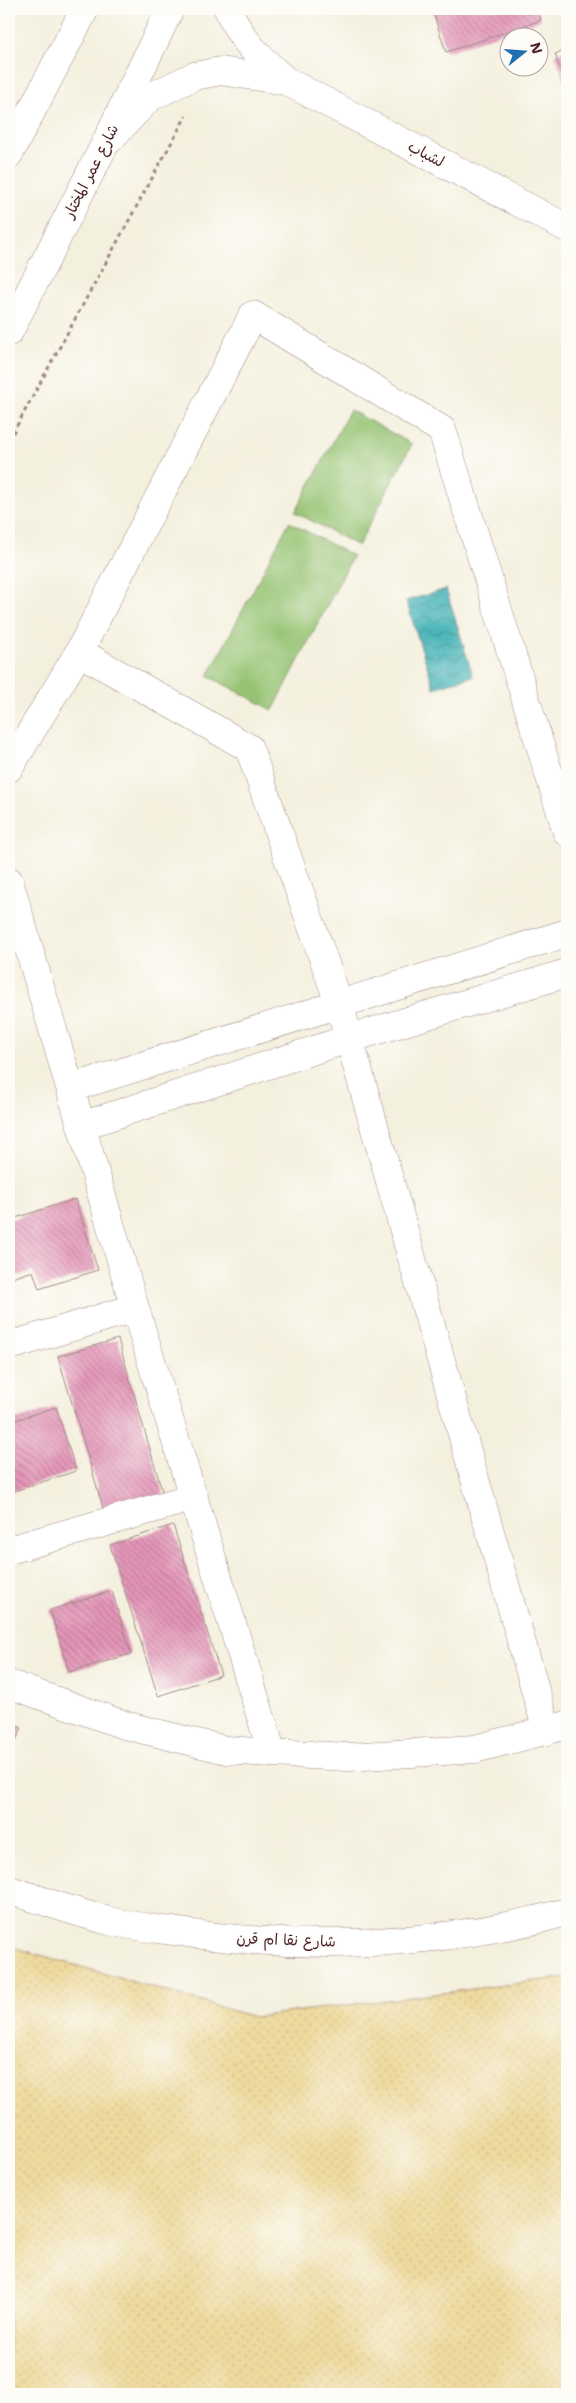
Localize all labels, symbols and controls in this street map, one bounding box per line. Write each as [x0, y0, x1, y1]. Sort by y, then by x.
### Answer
north arrow [498, 28, 548, 78]
text: N [526, 40, 547, 56]
street label: شارع عمر المختار [58, 121, 123, 222]
street label: لشباب [404, 136, 448, 172]
street label: شارع نقا ام قرن [236, 1928, 336, 1953]

